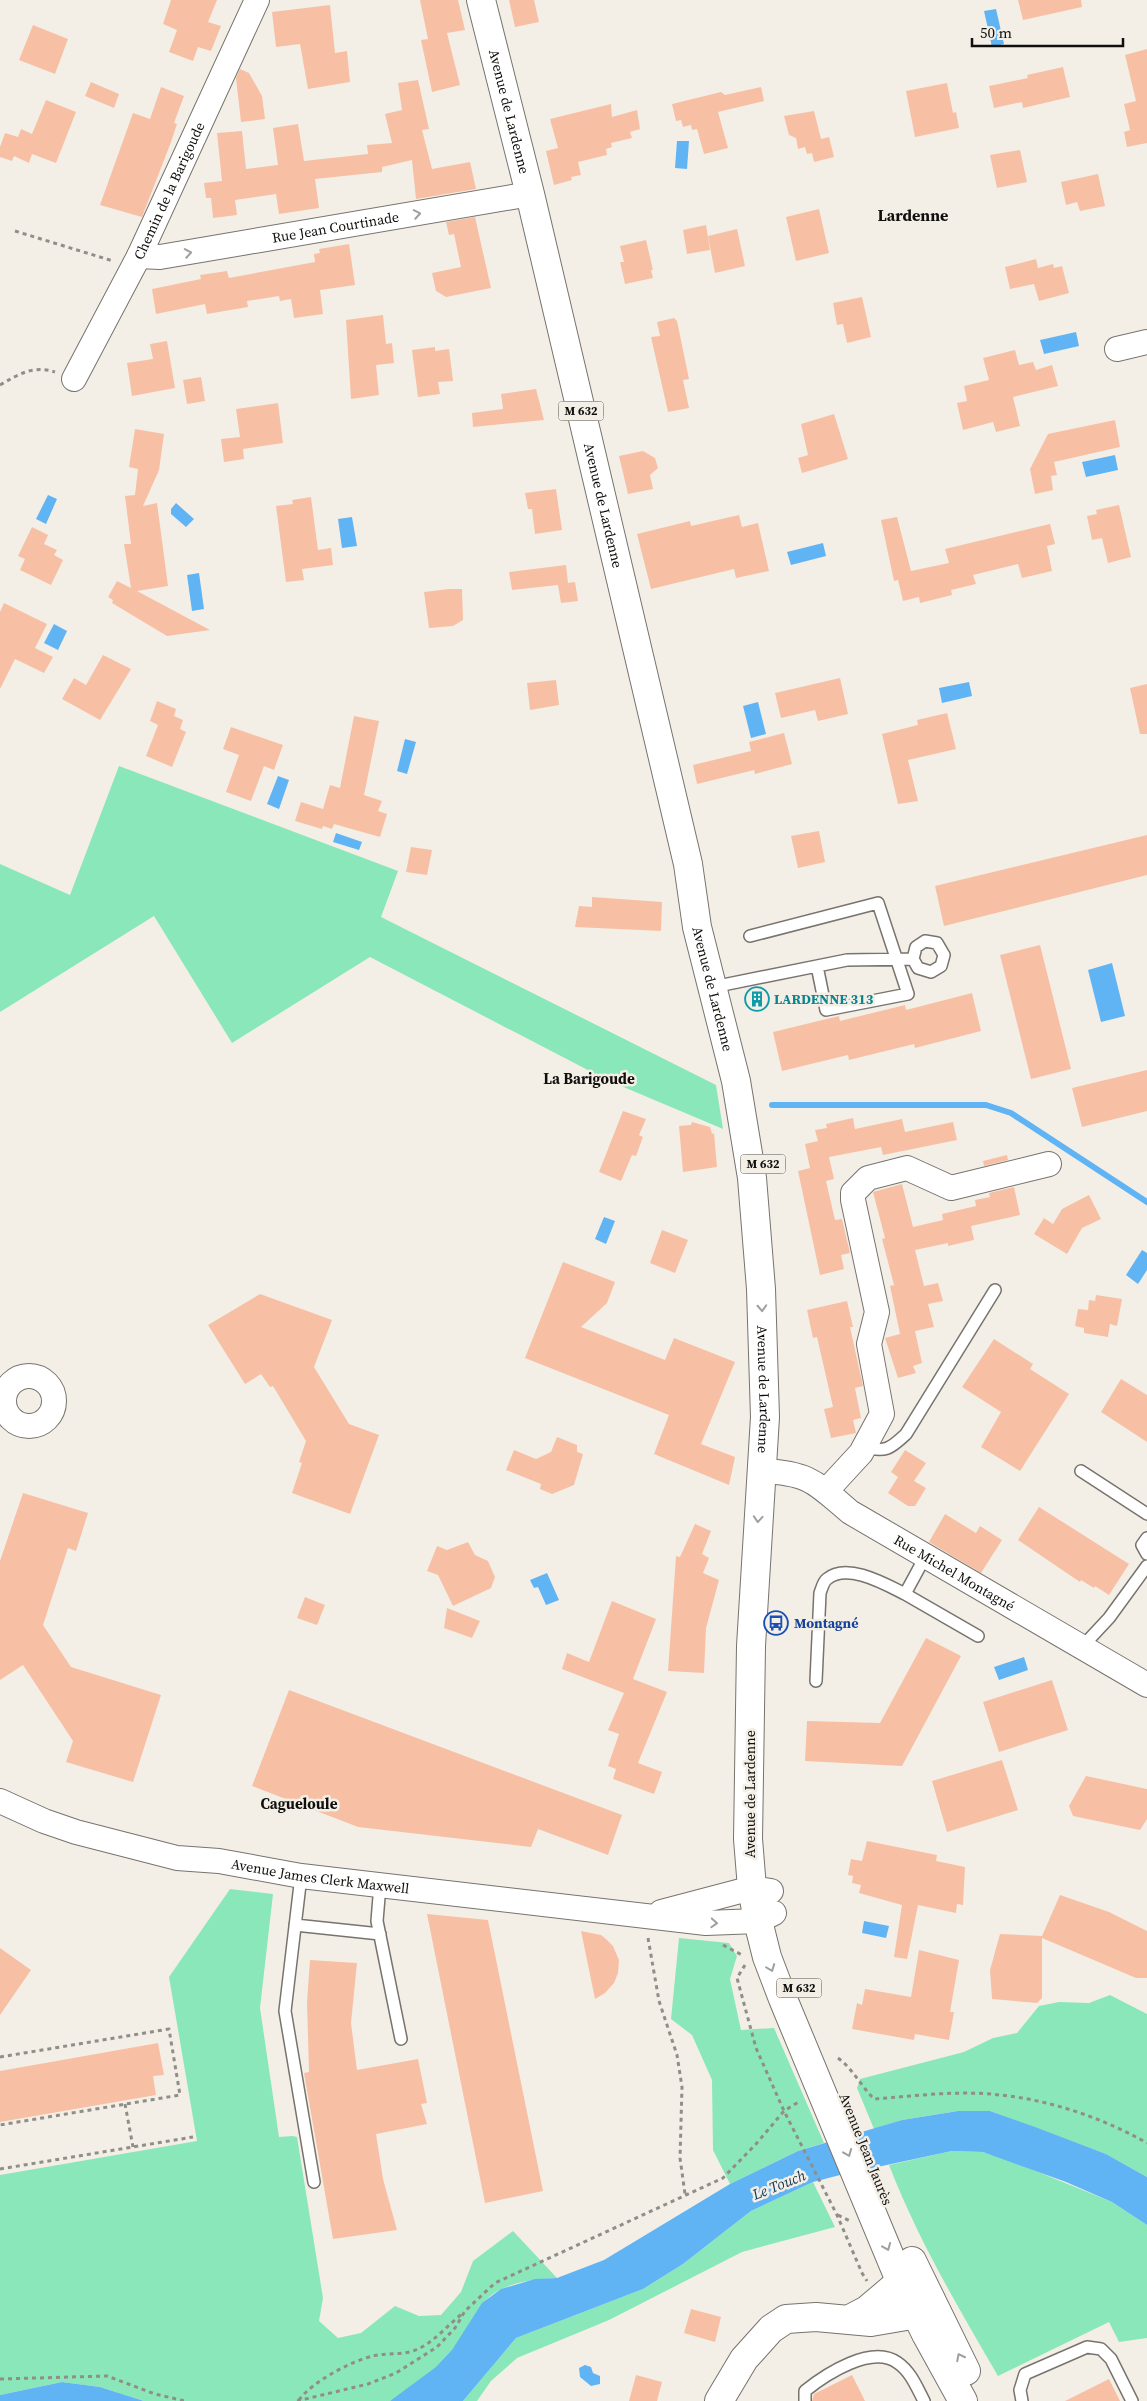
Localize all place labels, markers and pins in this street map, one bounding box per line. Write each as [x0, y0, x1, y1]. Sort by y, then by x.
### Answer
building icon: LARDENNE 313 [744, 986, 770, 1012]
place label: LARDENNE 313 [774, 989, 874, 1009]
bus stop icon: Montagné [763, 1610, 789, 1636]
place label: Montagné [794, 1613, 859, 1633]

